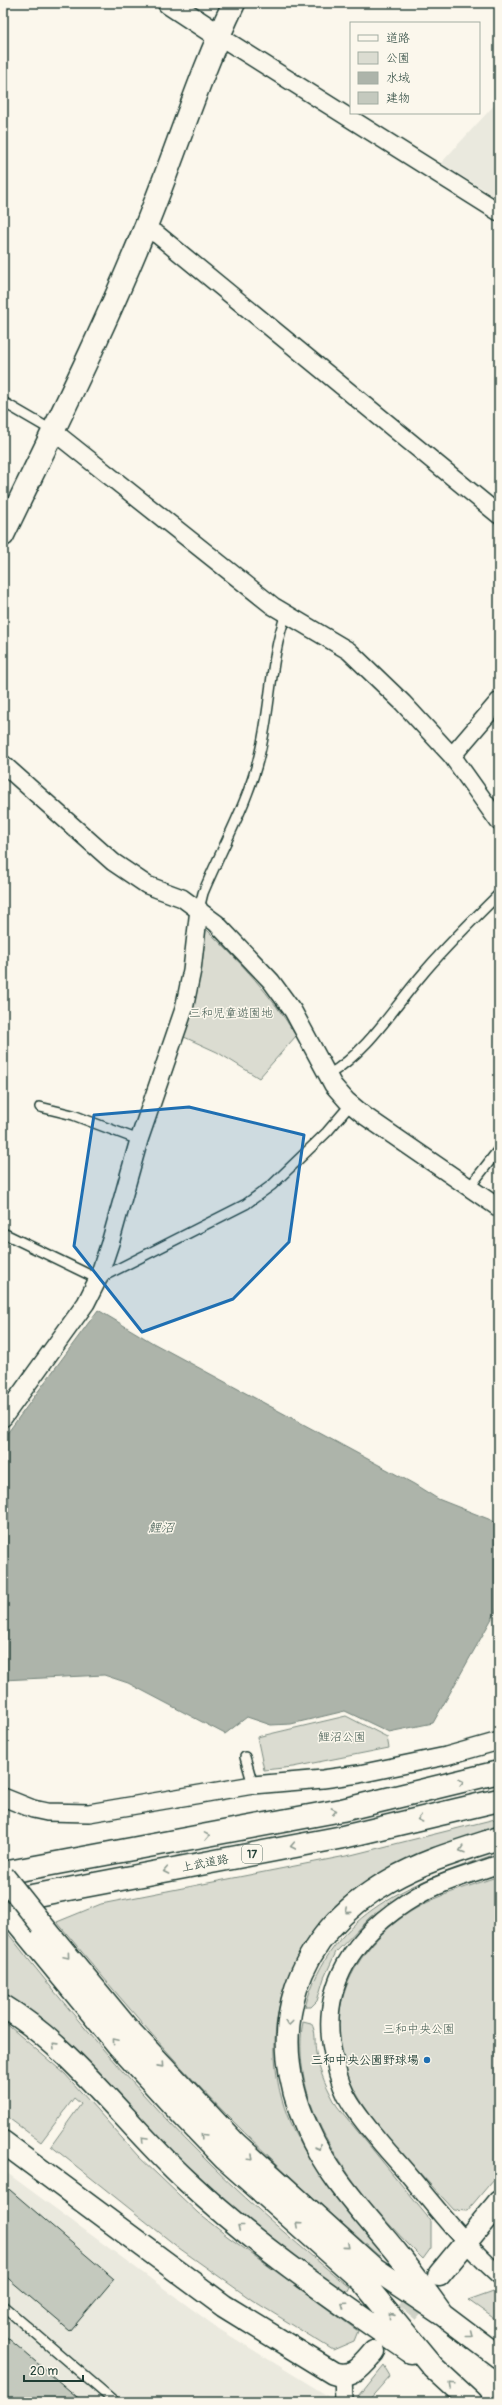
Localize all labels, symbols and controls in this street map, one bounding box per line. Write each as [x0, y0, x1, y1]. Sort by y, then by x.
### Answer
legend [350, 22, 480, 114]
text: 道路 [386, 31, 410, 46]
text: 公園 [386, 51, 410, 66]
text: 水域 [386, 71, 410, 86]
text: 建物 [386, 91, 410, 106]
park label: 三和児童遊園地 [189, 1006, 273, 1021]
water label: 鯉沼 [148, 1520, 175, 1536]
park label: 鯉沼公園 [318, 1730, 366, 1745]
one-way arrow [458, 1778, 464, 1786]
one-way arrow [331, 1808, 337, 1816]
one-way arrow [417, 1815, 424, 1823]
one-way arrow [204, 1832, 210, 1840]
one-way arrow [290, 1841, 296, 1850]
road number: 17 [242, 1845, 262, 1863]
one-way arrow [459, 1846, 466, 1854]
street label: 上武道路 [180, 1852, 230, 1875]
one-way arrow [162, 1866, 169, 1875]
one-way arrow [346, 1906, 353, 1913]
one-way arrow [63, 1951, 70, 1958]
one-way arrow [285, 2020, 294, 2026]
park label: 三和中央公園 [383, 2022, 455, 2037]
one-way arrow [112, 2038, 119, 2045]
one-way arrow [52, 2042, 60, 2050]
place label: 三和中央公園野球場 [311, 2053, 419, 2068]
marker: 三和中央公園野球場 [422, 2055, 432, 2065]
one-way arrow [156, 2060, 163, 2068]
one-way arrow [200, 2133, 208, 2141]
one-way arrow [141, 2136, 149, 2144]
one-way arrow [313, 2143, 320, 2150]
one-way arrow [246, 2154, 254, 2161]
one-way arrow [296, 2222, 303, 2229]
one-way arrow [237, 2225, 244, 2232]
one-way arrow [343, 2241, 350, 2248]
one-way arrow [341, 2303, 348, 2310]
one-way arrow [388, 2313, 395, 2320]
one-way arrow [466, 2331, 473, 2338]
scale bar [24, 2357, 83, 2383]
text: 20 m [30, 2364, 59, 2379]
one-way arrow [449, 2382, 457, 2390]

